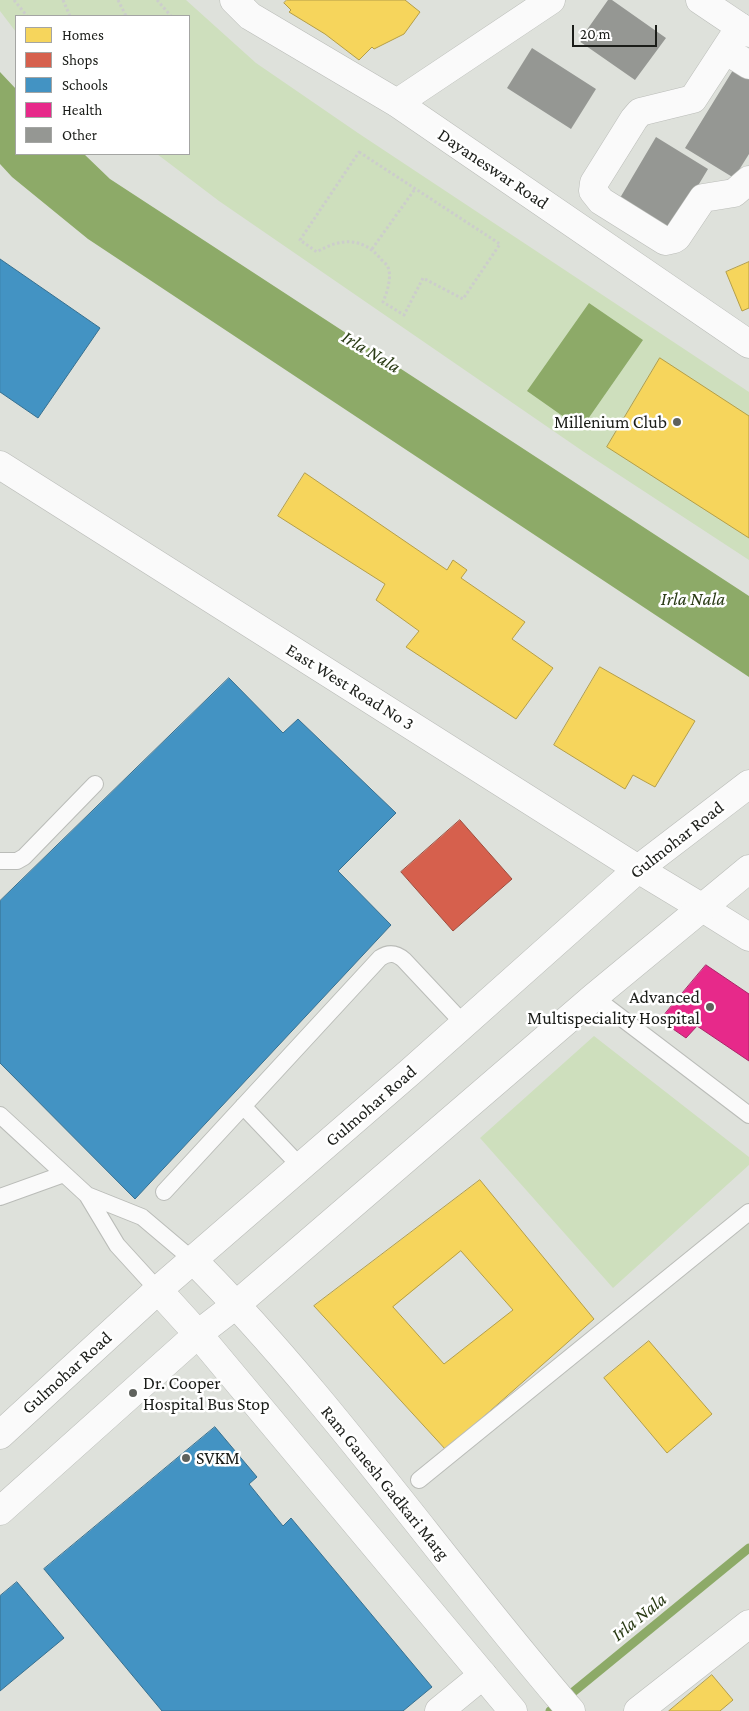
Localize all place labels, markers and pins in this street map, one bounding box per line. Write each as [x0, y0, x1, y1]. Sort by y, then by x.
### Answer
place label: Millenium Club [554, 411, 667, 433]
marker: Millenium Club [671, 416, 683, 428]
place label: Advanced Multispeciality Hospital [527, 986, 700, 1028]
marker: Advanced Multispeciality Hospital [704, 1001, 716, 1013]
place label: Dr. Cooper Hospital Bus Stop [143, 1372, 270, 1415]
marker: Dr. Cooper Hospital Bus Stop [127, 1387, 139, 1399]
place label: SVKM [196, 1447, 240, 1469]
marker: SVKM [180, 1452, 192, 1464]

